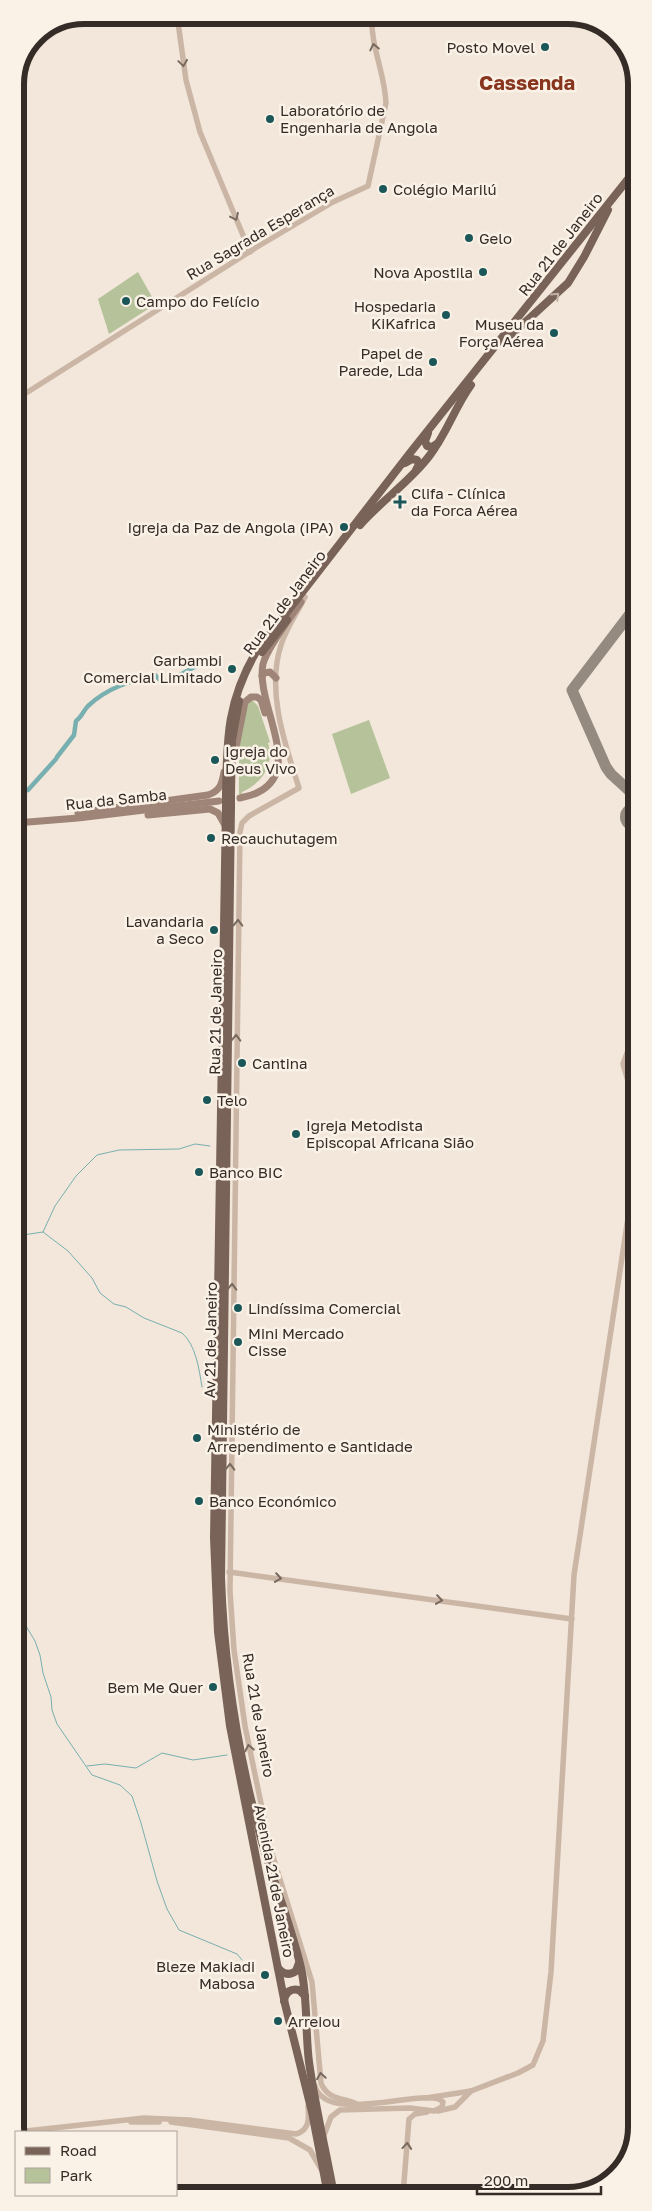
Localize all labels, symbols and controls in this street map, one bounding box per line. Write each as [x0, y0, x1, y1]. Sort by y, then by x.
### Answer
place label: Posto Movel [446, 38, 535, 56]
marker: Posto Movel [539, 41, 551, 53]
one-way arrow [369, 43, 380, 52]
one-way arrow [177, 60, 188, 68]
district label: Cassenda [479, 70, 575, 94]
place label: Laboratório de Engenharia de Angola [280, 101, 438, 136]
marker: Laboratório de Engenharia de Angola [264, 113, 276, 125]
place label: Colégio Marilú [393, 180, 497, 198]
street label: Rua Sagrada Esperança [183, 181, 337, 283]
marker: Colégio Marilú [377, 183, 389, 195]
street label: Rua 21 de Janeiro [514, 189, 606, 299]
one-way arrow [229, 212, 239, 221]
place label: Gelo [479, 229, 512, 247]
marker: Gelo [463, 232, 475, 244]
place label: Nova Apostila [373, 263, 473, 281]
marker: Nova Apostila [477, 266, 489, 278]
place label: Campo do Felício [136, 292, 259, 310]
one-way arrow [550, 293, 559, 302]
marker: Campo do Felício [120, 295, 132, 307]
place label: Hospedaria KiKafrica [354, 297, 436, 332]
marker: Hospedaria KiKafrica [440, 309, 452, 321]
place label: Museu da Força Aérea [459, 315, 544, 350]
marker: Museu da Força Aérea [548, 327, 560, 339]
place label: Papel de Parede, Lda [338, 344, 423, 379]
marker: Papel de Parede, Lda [427, 356, 439, 368]
place label: Clifa - Clínica da Forca Aérea [411, 484, 518, 519]
marker: Clifa - Clínica da Forca Aérea [393, 495, 407, 509]
place label: Igreja da Paz de Angola (IPA) [127, 518, 334, 536]
marker: Igreja da Paz de Angola (IPA) [338, 521, 350, 533]
street label: Rua 21 de Janeiro [239, 546, 329, 658]
place label: Garbambi Comercial Limitado [83, 651, 222, 686]
marker: Garbambi Comercial Limitado [226, 663, 238, 675]
place label: Igreja do Deus Vivo [225, 742, 296, 777]
marker: Igreja do Deus Vivo [209, 754, 221, 766]
street label: Rua da Samba [64, 785, 168, 813]
place label: Recauchutagem [221, 829, 338, 847]
marker: Recauchutagem [205, 832, 217, 844]
place label: Lavandaria a Seco [125, 912, 204, 947]
one-way arrow [233, 918, 243, 926]
marker: Lavandaria a Seco [208, 924, 220, 936]
street label: Rua 21 de Janeiro [205, 949, 225, 1075]
one-way arrow [231, 1034, 241, 1042]
place label: Cantina [252, 1054, 307, 1072]
marker: Cantina [236, 1057, 248, 1069]
place label: Telo [217, 1091, 247, 1109]
marker: Telo [201, 1094, 213, 1106]
place label: Igreja Metodista Episcopal Africana Sião [306, 1116, 474, 1151]
marker: Igreja Metodista Episcopal Africana Sião [290, 1128, 302, 1140]
place label: Banco BIC [209, 1163, 283, 1181]
marker: Banco BIC [193, 1166, 205, 1178]
street label: Av 21 de Janeiro [200, 1282, 220, 1398]
one-way arrow [227, 1282, 238, 1290]
place label: Lindíssima Comercial [248, 1299, 401, 1317]
marker: Lindíssima Comercial [232, 1302, 244, 1314]
place label: Mini Mercado Cisse [248, 1324, 344, 1359]
marker: Mini Mercado Cisse [232, 1336, 244, 1348]
place label: Ministério de Arrependimento e Santidade [207, 1420, 413, 1455]
marker: Ministério de Arrependimento e Santidade [191, 1432, 203, 1444]
one-way arrow [225, 1462, 235, 1470]
place label: Banco Económico [209, 1492, 337, 1510]
marker: Banco Económico [193, 1495, 205, 1507]
one-way arrow [273, 1573, 282, 1583]
one-way arrow [434, 1594, 443, 1604]
street label: Rua 21 de Janeiro [239, 1651, 279, 1779]
place label: Bem Me Quer [107, 1678, 203, 1696]
marker: Bem Me Quer [207, 1681, 219, 1693]
one-way arrow [245, 1744, 255, 1752]
street label: Avenida 21 de Janeiro [251, 1803, 299, 1959]
place label: Bleze Makiadi Mabosa [156, 1957, 255, 1992]
marker: Bleze Makiadi Mabosa [259, 1969, 271, 1981]
place label: Arreiou [288, 2012, 340, 2030]
marker: Arreiou [272, 2015, 284, 2027]
one-way arrow [316, 2072, 327, 2080]
legend [15, 2131, 178, 2196]
text: Road [60, 2141, 97, 2159]
one-way arrow [401, 2142, 412, 2150]
scale bar [477, 2164, 601, 2196]
text: Park [60, 2166, 93, 2184]
text: 200 m [484, 2171, 528, 2189]

